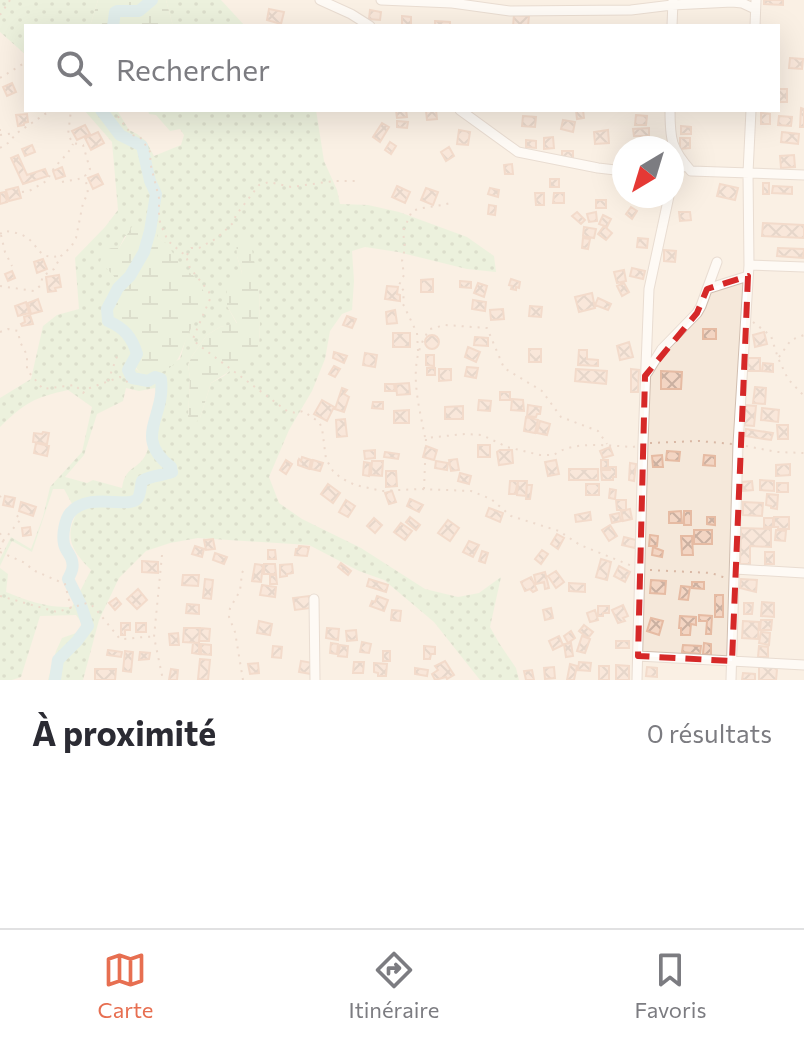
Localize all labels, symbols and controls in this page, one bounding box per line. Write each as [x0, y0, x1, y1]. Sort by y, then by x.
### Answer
search box [24, 24, 780, 112]
icon: search [52, 46, 96, 90]
text: Rechercher [116, 50, 270, 87]
north arrow [612, 136, 684, 208]
text: À proximité [32, 711, 216, 753]
text: 0 résultats [647, 717, 772, 748]
tab: Carte [98, 948, 153, 1023]
tab: Itinéraire [349, 948, 439, 1023]
tab: Favoris [634, 948, 706, 1023]

